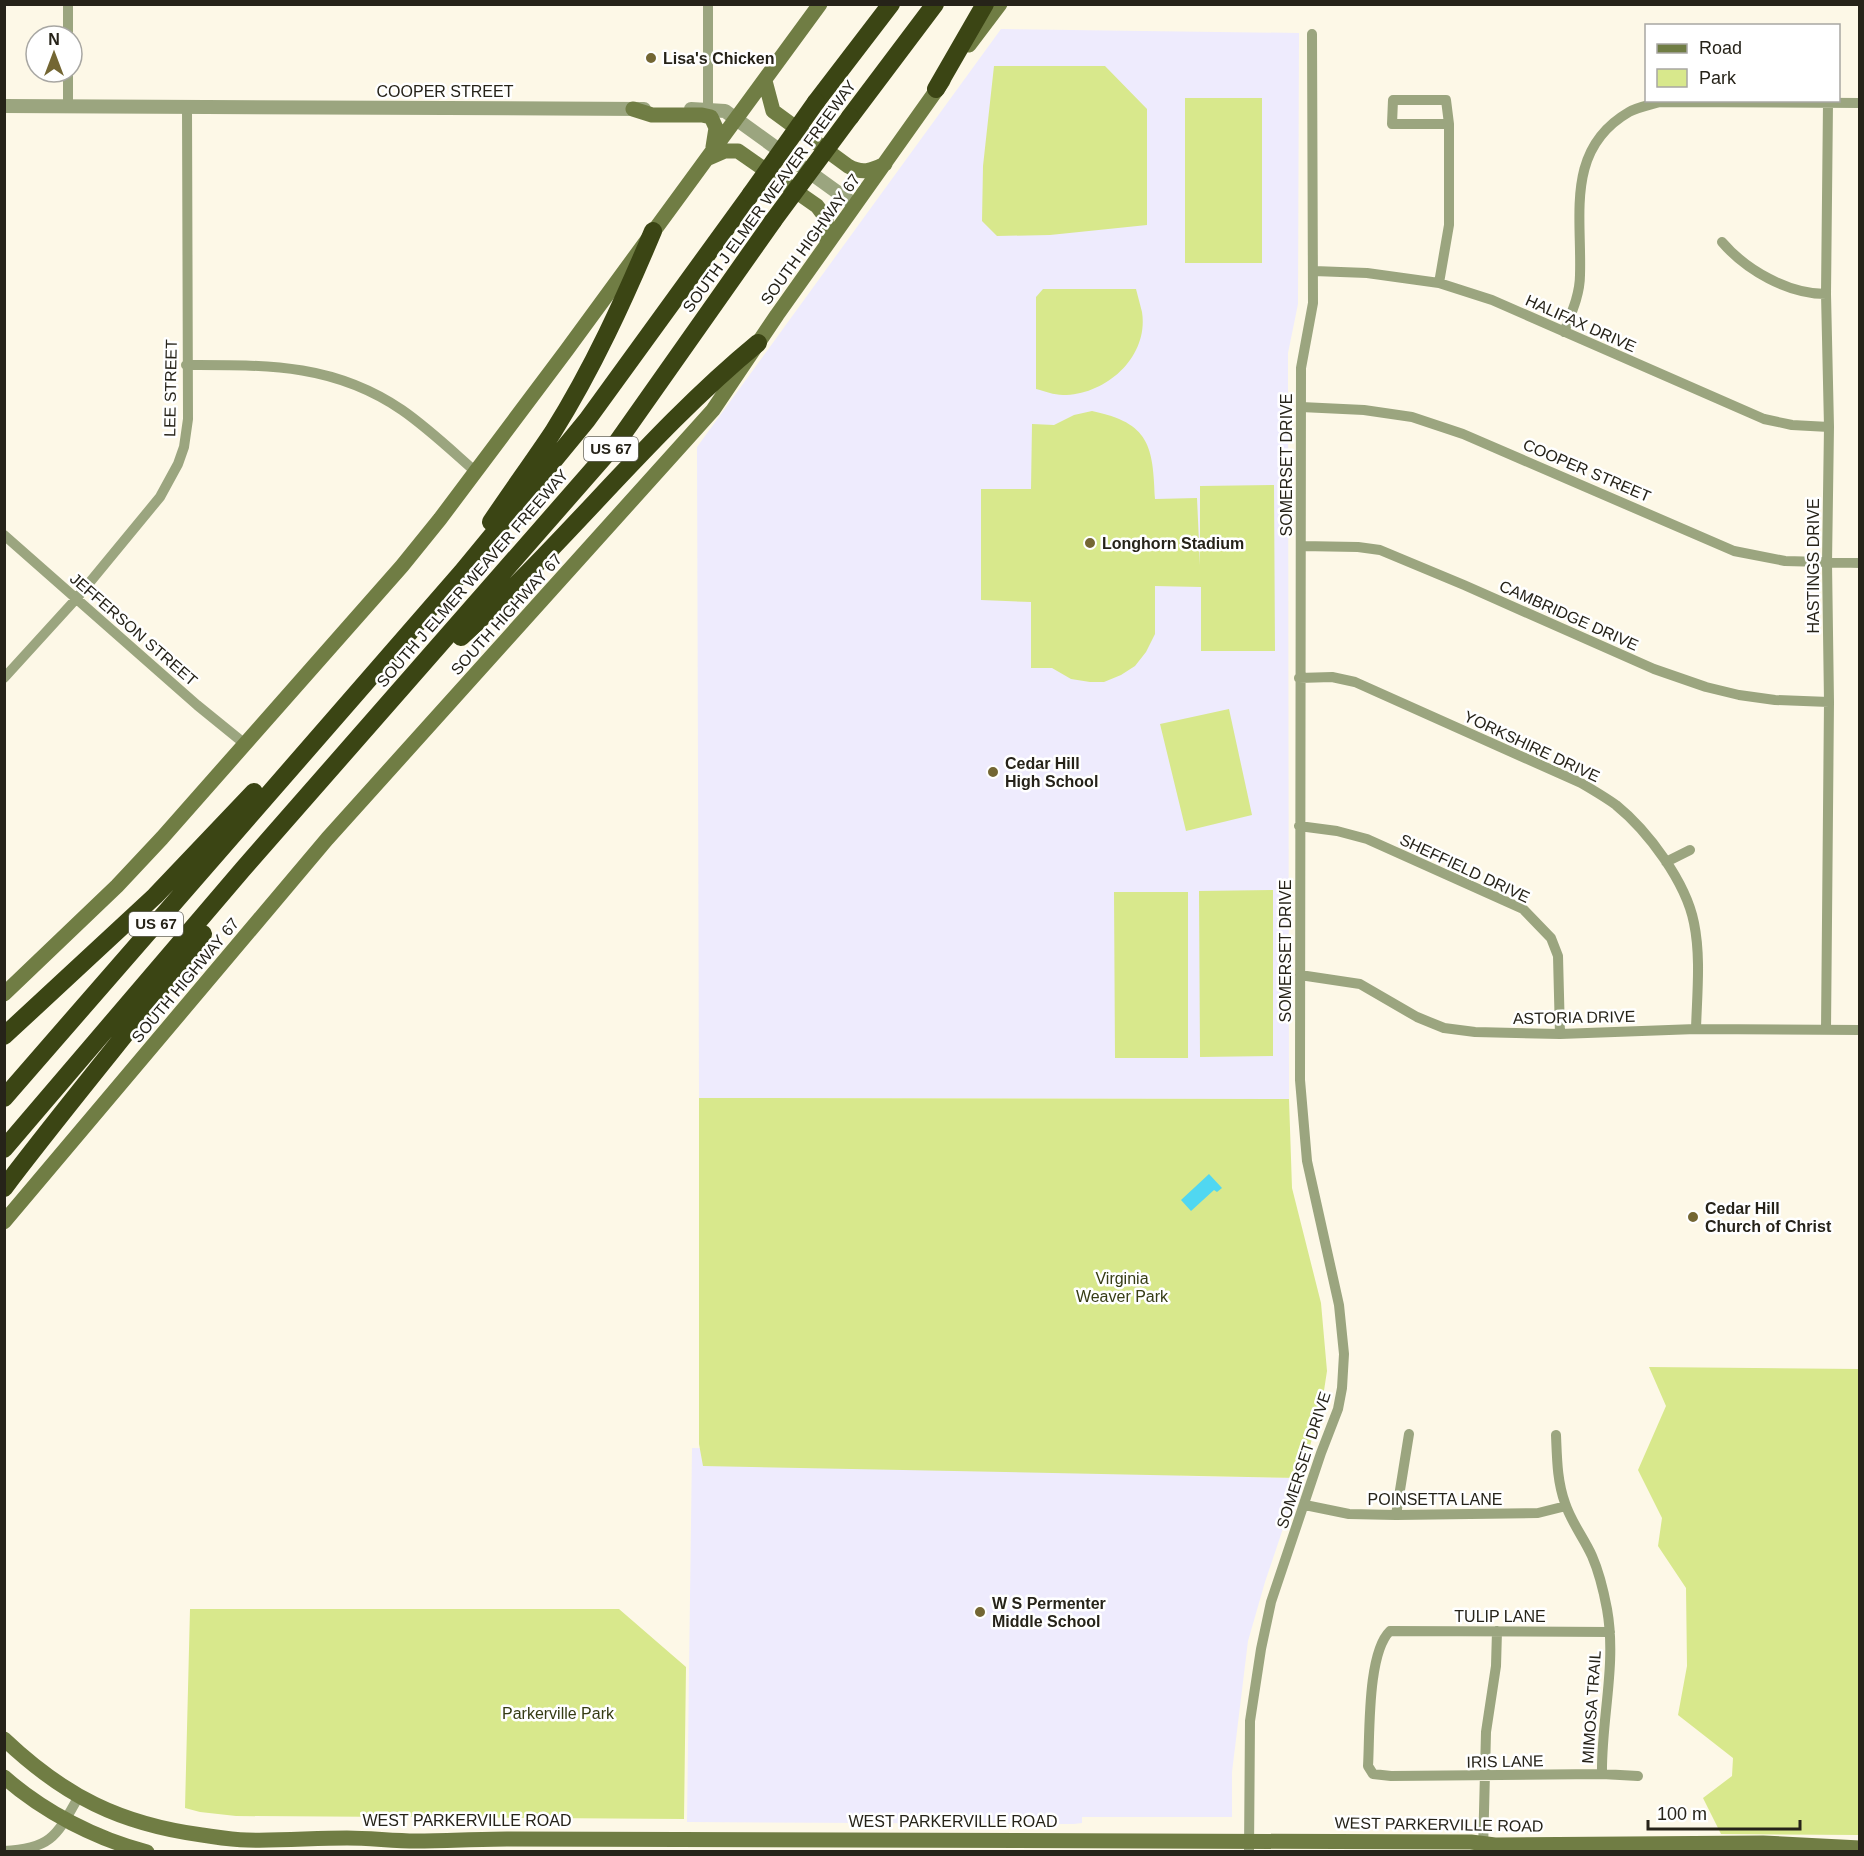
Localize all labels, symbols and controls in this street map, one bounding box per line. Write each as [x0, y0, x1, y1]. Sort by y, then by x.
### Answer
north arrow [24, 24, 84, 84]
legend [1645, 24, 1840, 102]
text: N [48, 31, 60, 48]
text: Road [1699, 38, 1742, 58]
place label: Lisa's Chicken [663, 50, 774, 67]
marker: Lisa's Chicken [644, 51, 658, 65]
text: Park [1699, 68, 1737, 88]
street label: SOUTH J ELMER WEAVER FREEWAY [680, 77, 859, 316]
street label: COOPER STREET [377, 83, 514, 100]
street label: SOUTH HIGHWAY 67 [757, 171, 864, 308]
street label: HALIFAX DRIVE [1523, 291, 1639, 355]
street label: LEE STREET [161, 339, 180, 437]
street label: SOMERSET DRIVE [1278, 394, 1295, 536]
street label: COOPER STREET [1520, 436, 1653, 505]
road number: US 67 [584, 437, 638, 461]
street label: SOUTH J ELMER WEAVER FREEWAY [373, 466, 572, 690]
street label: HASTINGS DRIVE [1805, 498, 1822, 634]
place label: Longhorn Stadium [1102, 535, 1244, 552]
marker: Longhorn Stadium [1083, 536, 1097, 550]
street label: SOUTH HIGHWAY 67 [448, 550, 565, 678]
street label: JEFFERSON STREET [67, 570, 201, 689]
street label: CAMBRIDGE DRIVE [1497, 577, 1641, 654]
street label: YORKSHIRE DRIVE [1461, 708, 1602, 785]
place label: Cedar Hill High School [1005, 755, 1098, 790]
marker: Cedar Hill High School [986, 765, 1000, 779]
street label: SHEFFIELD DRIVE [1397, 831, 1532, 906]
street label: SOMERSET DRIVE [1277, 880, 1294, 1022]
road number: US 67 [129, 912, 183, 936]
street label: SOUTH HIGHWAY 67 [128, 915, 242, 1046]
street label: ASTORIA DRIVE [1513, 1008, 1635, 1027]
place label: Cedar Hill Church of Christ [1705, 1200, 1832, 1235]
marker: Cedar Hill Church of Christ [1686, 1210, 1700, 1224]
park label: Virginia Weaver Park [1076, 1270, 1169, 1305]
street label: SOMERSET DRIVE [1273, 1390, 1334, 1531]
street label: POINSETTA LANE [1368, 1491, 1502, 1508]
place label: W S Permenter Middle School [992, 1595, 1106, 1630]
marker: W S Permenter Middle School [973, 1605, 987, 1619]
street label: TULIP LANE [1454, 1608, 1546, 1625]
street label: MIMOSA TRAIL [1579, 1650, 1604, 1764]
park label: Parkerville Park [502, 1705, 615, 1722]
street label: IRIS LANE [1466, 1752, 1544, 1771]
scale bar [1648, 1793, 1800, 1831]
text: 100 m [1657, 1804, 1707, 1824]
street label: WEST PARKERVILLE ROAD [363, 1812, 571, 1829]
street label: WEST PARKERVILLE ROAD [849, 1813, 1057, 1830]
street label: WEST PARKERVILLE ROAD [1334, 1814, 1544, 1835]

